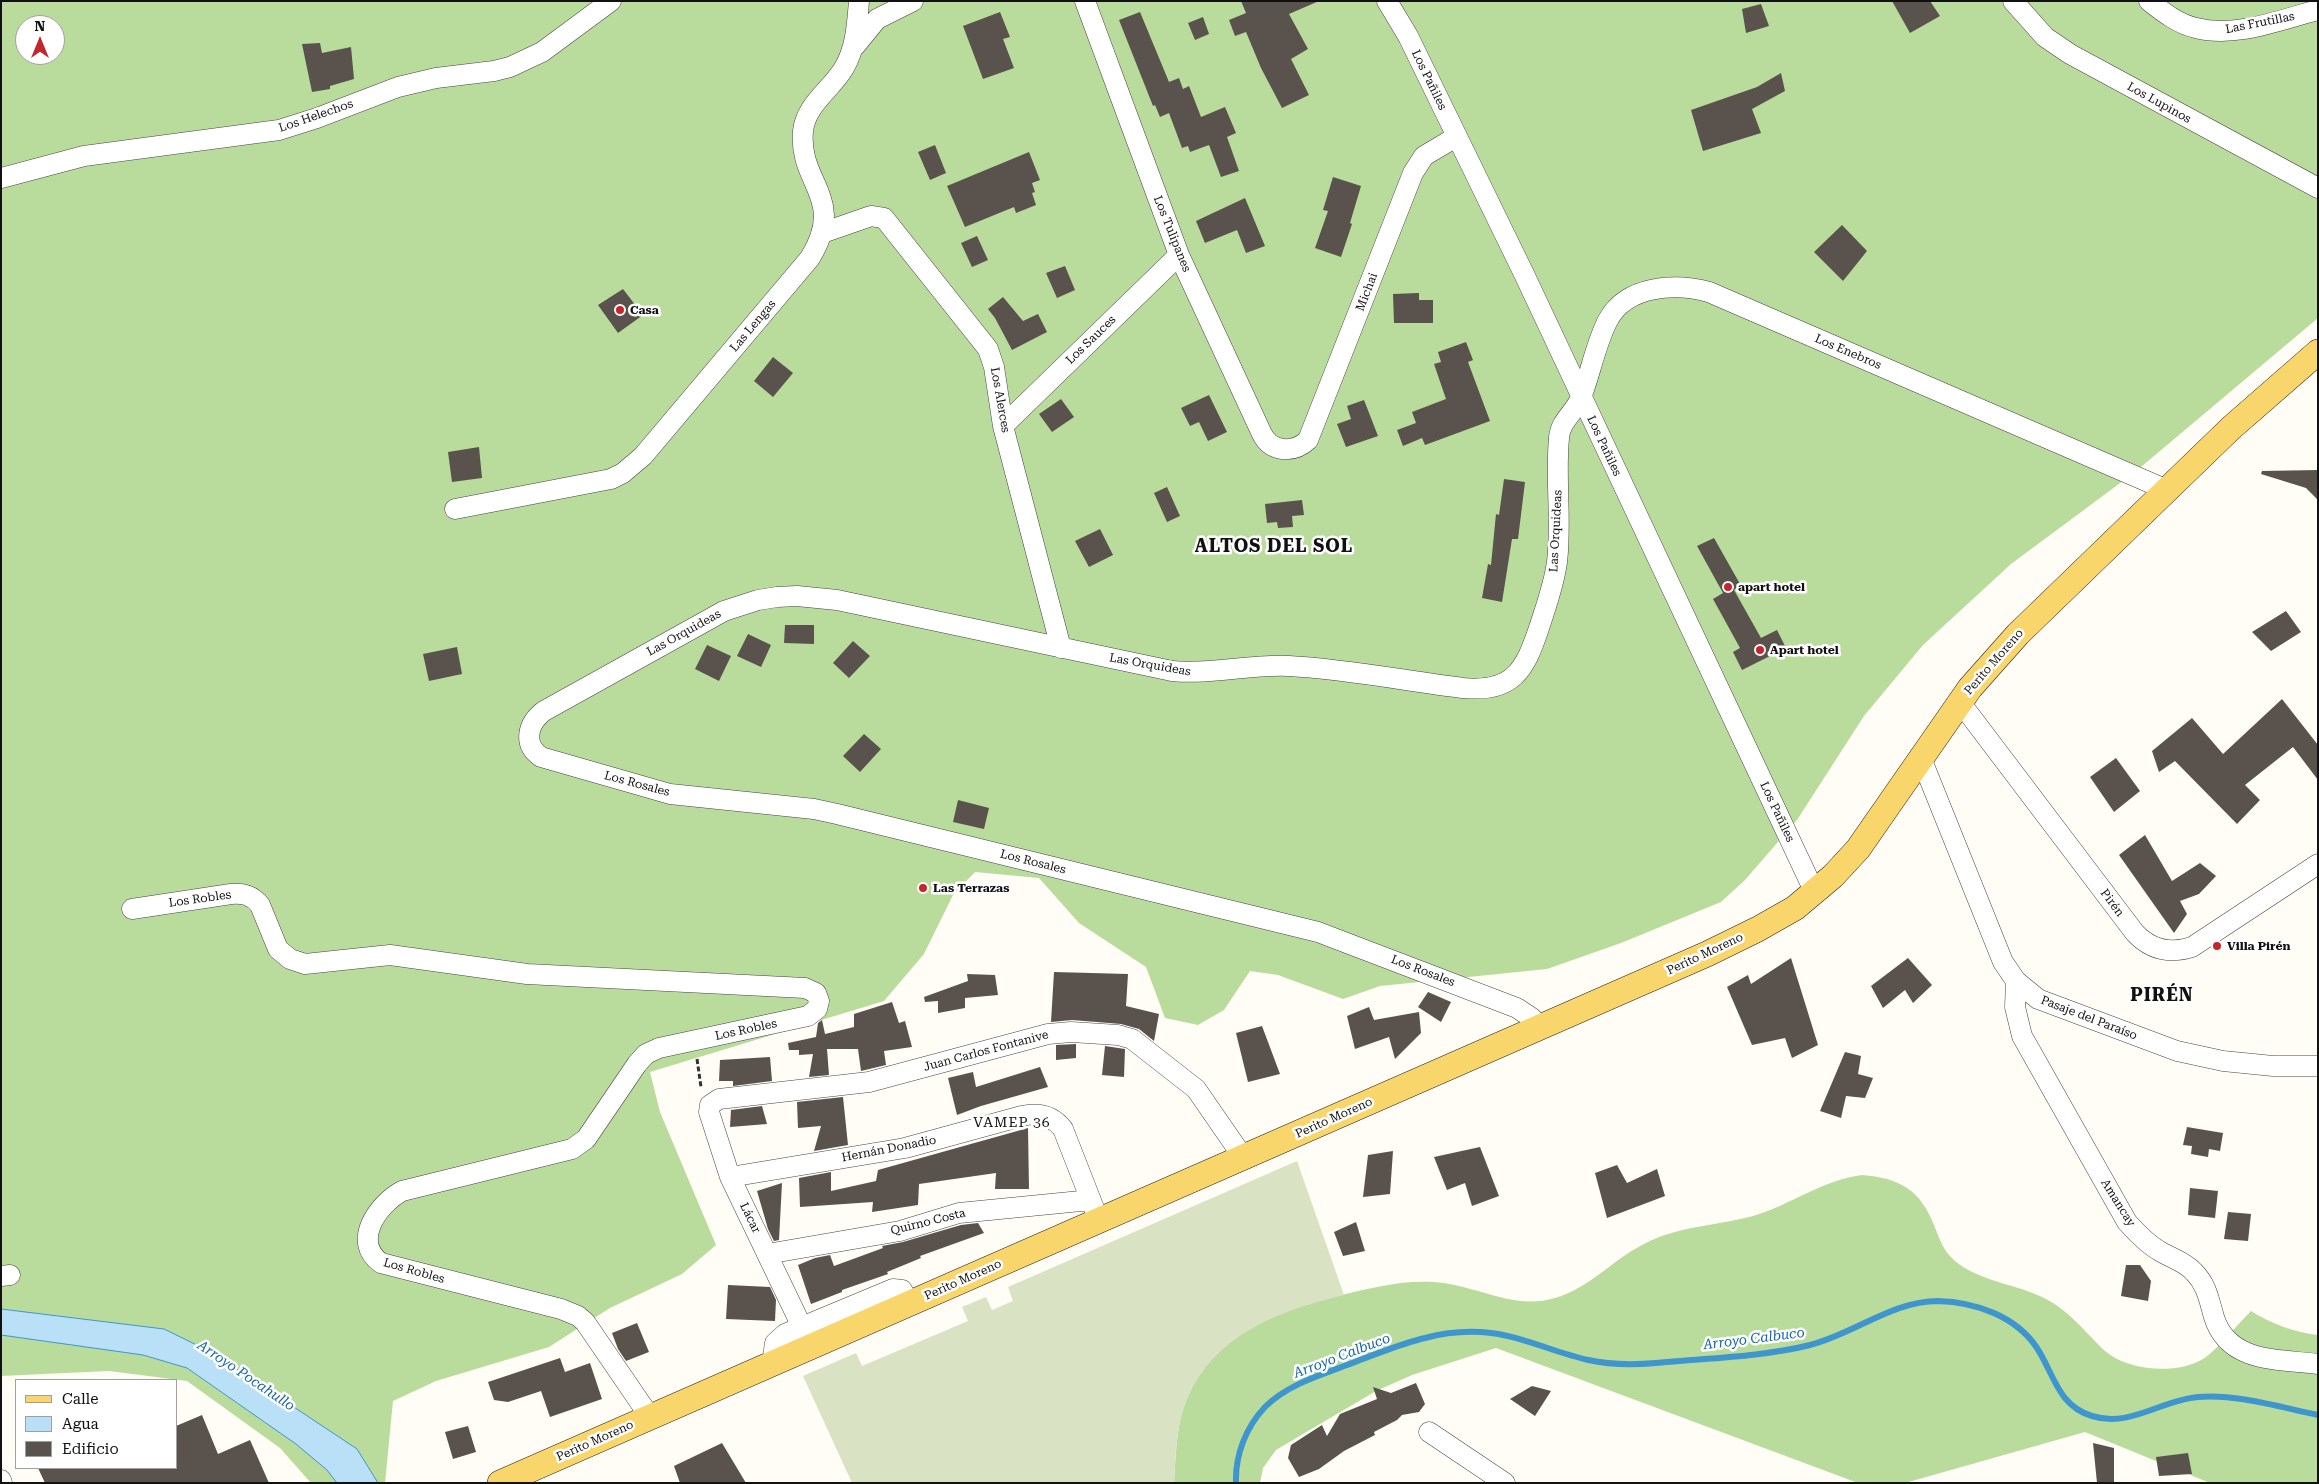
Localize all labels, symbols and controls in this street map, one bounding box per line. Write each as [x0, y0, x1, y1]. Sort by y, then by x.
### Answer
street label: Las Frutillas [2224, 9, 2296, 37]
north arrow [15, 15, 65, 65]
text: N [35, 18, 45, 34]
street label: Los Pañiles [1408, 48, 1450, 112]
street label: Los Lupinos [2124, 79, 2194, 127]
street label: Los Helechos [277, 97, 355, 135]
street label: Los Tulipanes [1150, 194, 1194, 274]
street label: Michai [1353, 271, 1381, 313]
street label: Las Lengas [727, 297, 779, 355]
place label: Casa [630, 303, 659, 317]
marker: Casa [614, 304, 626, 316]
street label: Los Sauces [1063, 313, 1119, 367]
street label: Los Enebros [1812, 331, 1884, 373]
street label: Los Alerces [987, 366, 1013, 434]
street label: Los Pañiles [1584, 413, 1624, 479]
street label: Las Orquideas [1547, 489, 1565, 573]
district label: ALTOS DEL SOL [1193, 536, 1355, 558]
place label: apart hotel [1738, 580, 1805, 594]
marker: apart hotel [1722, 581, 1734, 593]
street label: Las Orquideas [644, 607, 724, 659]
street label: Perito Moreno [1961, 626, 2027, 698]
place label: Apart hotel [1770, 643, 1839, 657]
marker: Apart hotel [1754, 644, 1766, 656]
street label: Las Orquideas [1108, 651, 1192, 679]
street label: Los Rosales [603, 768, 671, 800]
street label: Los Pañiles [1757, 779, 1797, 845]
street label: Los Rosales [999, 847, 1067, 877]
place label: Las Terrazas [933, 881, 1009, 895]
marker: Las Terrazas [917, 882, 929, 894]
street label: Pirén [2097, 886, 2127, 920]
street label: Los Robles [168, 887, 232, 911]
street label: Perito Moreno [1664, 930, 1746, 978]
place label: Villa Pirén [2227, 939, 2291, 953]
marker: Villa Pirén [2211, 940, 2223, 952]
street label: Los Rosales [1389, 952, 1457, 990]
district label: PIRÉN [2130, 985, 2194, 1007]
street label: Pasaje del Paraíso [2039, 993, 2139, 1043]
street label: Los Robles [714, 1016, 778, 1044]
street label: Juan Carlos Fontanive [922, 1027, 1050, 1075]
street label: Perito Moreno [1293, 1095, 1375, 1141]
district label: VAMEP 36 [972, 1115, 1052, 1131]
street label: Hernán Donadio [840, 1133, 938, 1165]
street label: Amancay [2098, 1176, 2138, 1230]
street label: Lácar [736, 1200, 764, 1236]
street label: Quirno Costa [889, 1206, 967, 1238]
street label: Los Robles [382, 1255, 446, 1287]
street label: Perito Moreno [922, 1257, 1004, 1303]
water label: Arroyo Calbuco [1702, 1324, 1806, 1354]
water label: Arroyo Calbuco [1291, 1330, 1393, 1382]
water label: Arroyo Pocahullo [194, 1337, 298, 1415]
legend [15, 1379, 178, 1469]
text: Calle [62, 1390, 98, 1408]
text: Agua [62, 1415, 99, 1433]
street label: Perito Moreno [554, 1418, 636, 1464]
text: Edificio [62, 1440, 119, 1458]

